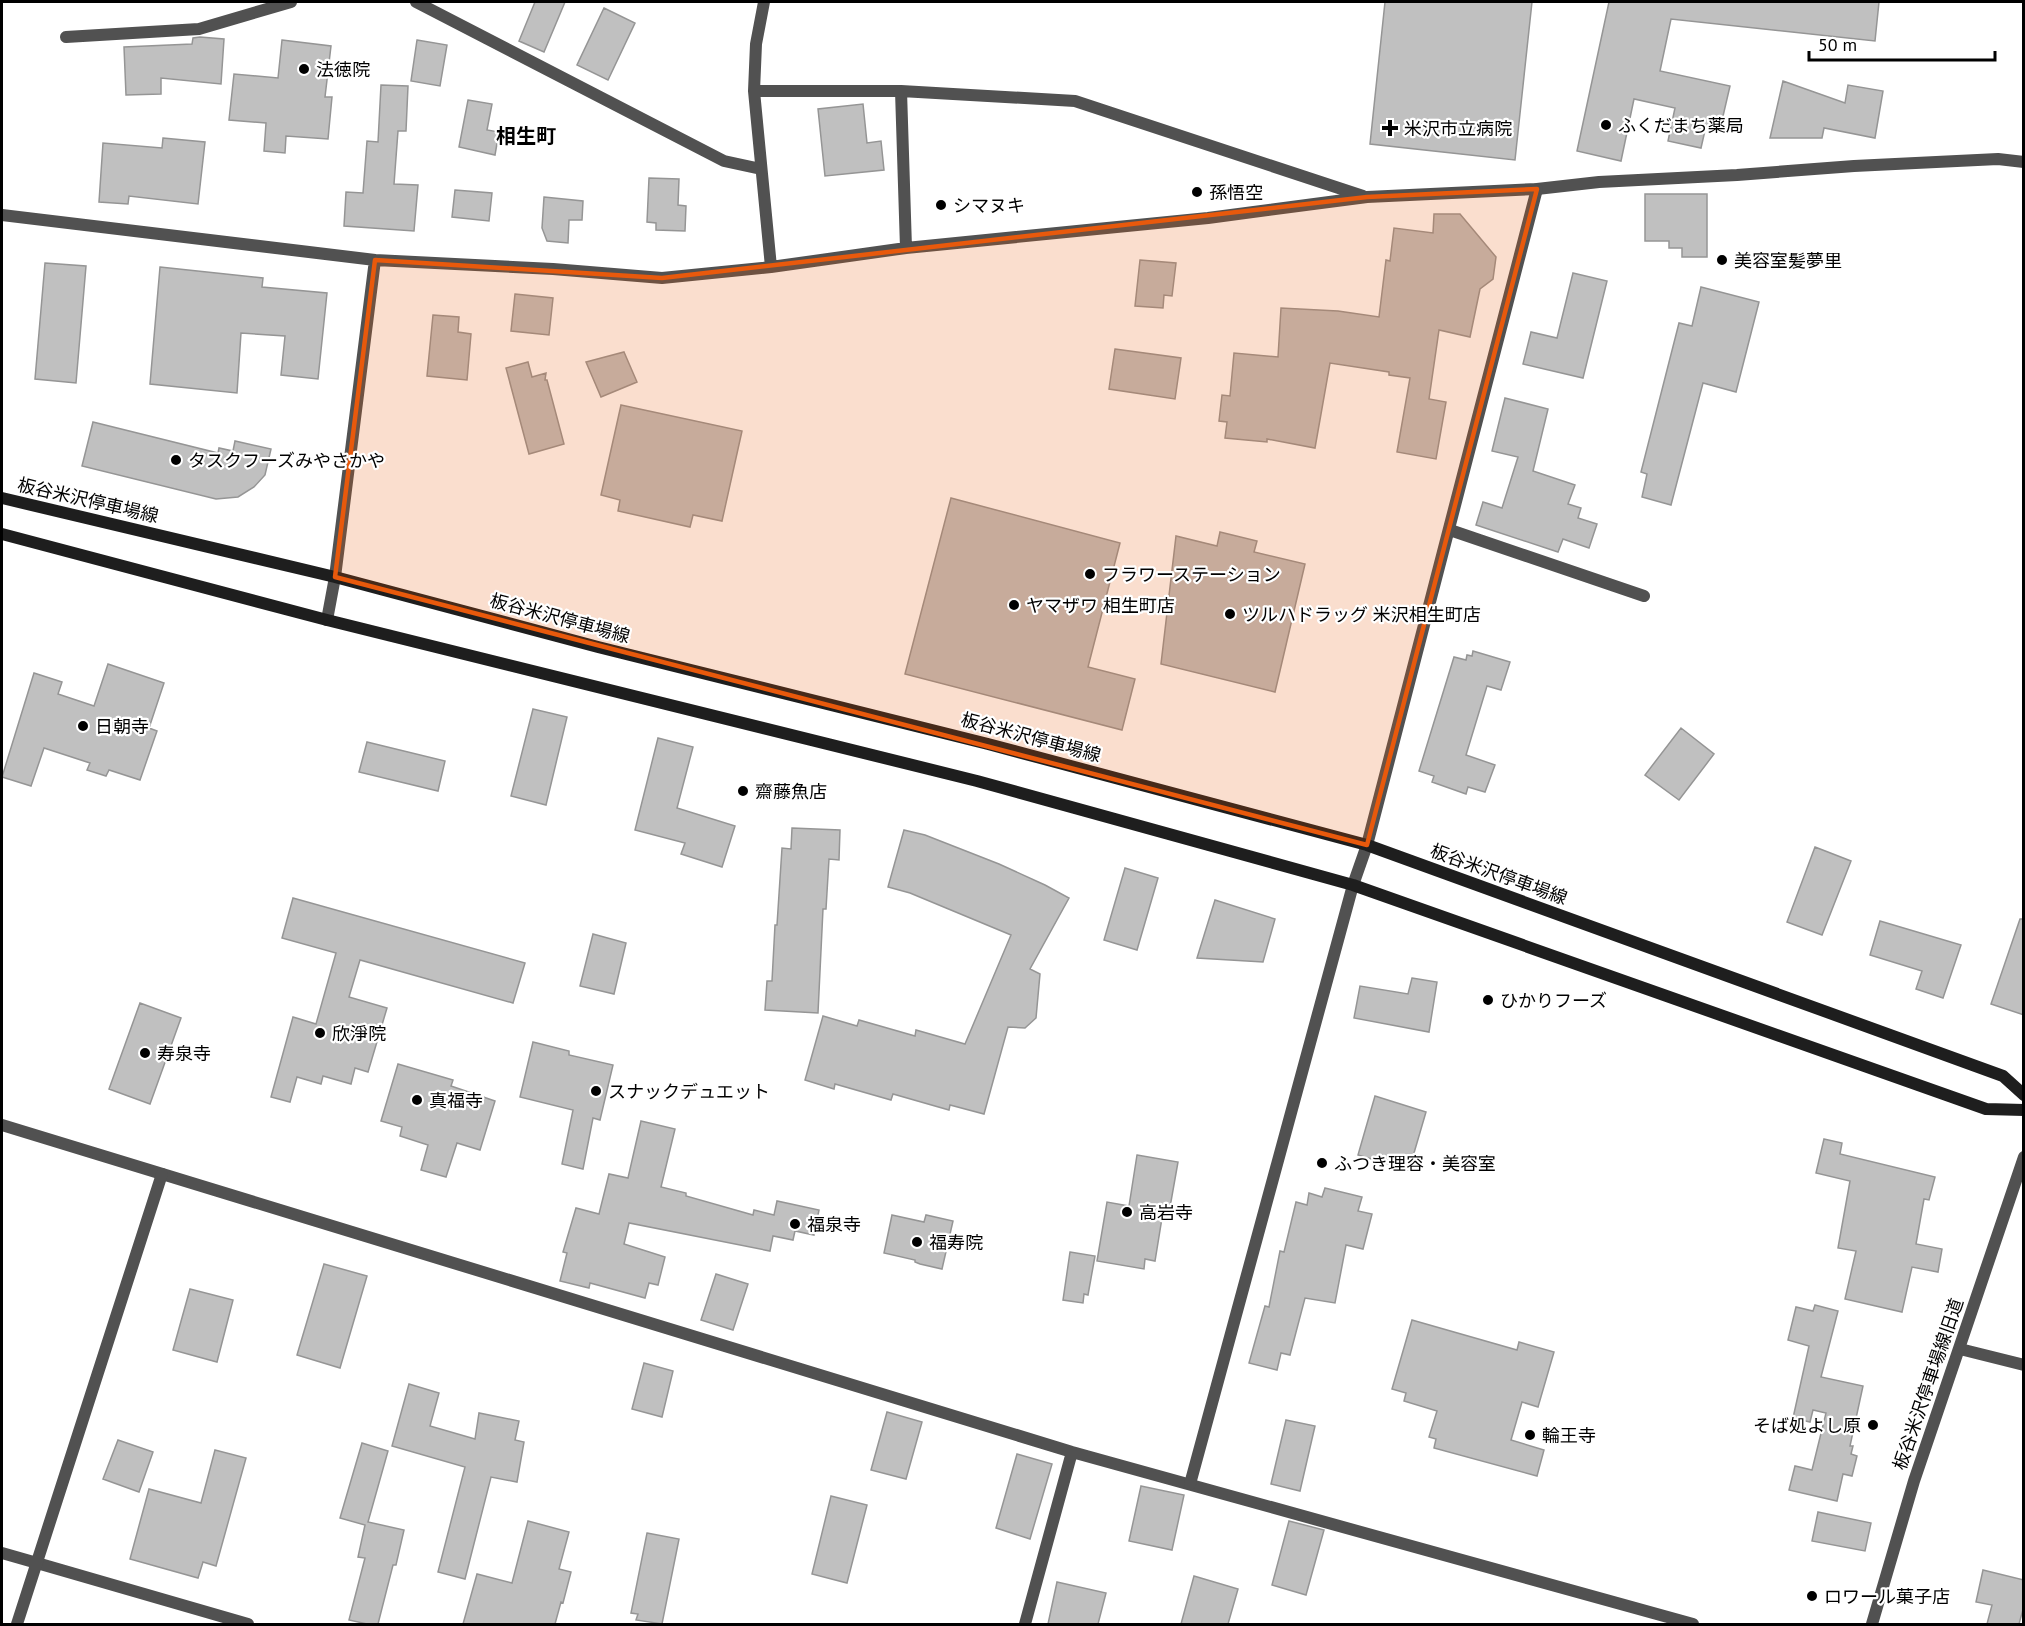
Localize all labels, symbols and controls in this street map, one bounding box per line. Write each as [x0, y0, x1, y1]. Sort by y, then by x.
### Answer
scale bar [1809, 24, 1995, 62]
text: 50 m [1818, 33, 1857, 56]
place label: 法徳院 [316, 58, 370, 81]
marker: 法徳院 [297, 62, 311, 76]
place label: ふくだまち薬局 [1618, 114, 1744, 137]
place label: 米沢市立病院 [1404, 117, 1512, 140]
marker: ふくだまち薬局 [1599, 118, 1613, 132]
marker: 米沢市立病院 [1381, 119, 1399, 137]
district label: 相生町 [496, 123, 556, 149]
place label: 孫悟空 [1209, 181, 1263, 204]
marker: 孫悟空 [1190, 185, 1204, 199]
place label: シマヌキ [953, 194, 1025, 217]
marker: シマヌキ [934, 198, 948, 212]
place label: 美容室髪夢里 [1734, 249, 1842, 272]
marker: 美容室髪夢里 [1715, 253, 1729, 267]
place label: タスクフーズみやさかや [188, 449, 385, 472]
marker: タスクフーズみやさかや [169, 453, 183, 467]
street label: 板谷米沢停車場線 [15, 473, 161, 527]
place label: フラワーステーション [1102, 563, 1281, 586]
marker: フラワーステーション [1083, 567, 1097, 581]
street label: 板谷米沢停車場線 [487, 588, 633, 648]
place label: ヤマザワ 相生町店 [1026, 594, 1175, 617]
marker: ヤマザワ 相生町店 [1007, 598, 1021, 612]
place label: ツルハドラッグ 米沢相生町店 [1242, 603, 1481, 626]
marker: ツルハドラッグ 米沢相生町店 [1223, 607, 1237, 621]
street label: 板谷米沢停車場線 [958, 707, 1104, 767]
place label: 日朝寺 [95, 715, 149, 738]
marker: 日朝寺 [76, 719, 90, 733]
place label: 齋藤魚店 [755, 780, 827, 803]
marker: 齋藤魚店 [736, 784, 750, 798]
street label: 板谷米沢停車場線 [1427, 839, 1571, 909]
place label: ひかりフーズ [1500, 989, 1607, 1012]
marker: ひかりフーズ [1481, 993, 1495, 1007]
place label: 欣淨院 [332, 1022, 386, 1045]
marker: 欣淨院 [313, 1026, 327, 1040]
place label: 寿泉寺 [157, 1042, 211, 1065]
marker: 寿泉寺 [138, 1046, 152, 1060]
place label: スナックデュエット [608, 1080, 770, 1103]
marker: スナックデュエット [589, 1084, 603, 1098]
place label: 真福寺 [429, 1089, 483, 1112]
marker: 真福寺 [410, 1093, 424, 1107]
place label: ふつき理容・美容室 [1334, 1152, 1496, 1175]
marker: ふつき理容・美容室 [1315, 1156, 1329, 1170]
place label: 高岩寺 [1139, 1201, 1193, 1224]
marker: 高岩寺 [1120, 1205, 1134, 1219]
place label: 福泉寺 [807, 1213, 861, 1236]
marker: 福泉寺 [788, 1217, 802, 1231]
place label: 福寿院 [929, 1231, 983, 1254]
marker: 福寿院 [910, 1235, 924, 1249]
street label: 板谷米沢停車場線旧道 [1888, 1295, 1968, 1473]
place label: そば処よし原 [1753, 1414, 1861, 1437]
marker: そば処よし原 [1866, 1418, 1880, 1432]
place label: 輪王寺 [1542, 1424, 1596, 1447]
marker: 輪王寺 [1523, 1428, 1537, 1442]
place label: ロワール菓子店 [1824, 1585, 1950, 1608]
marker: ロワール菓子店 [1805, 1589, 1819, 1603]

